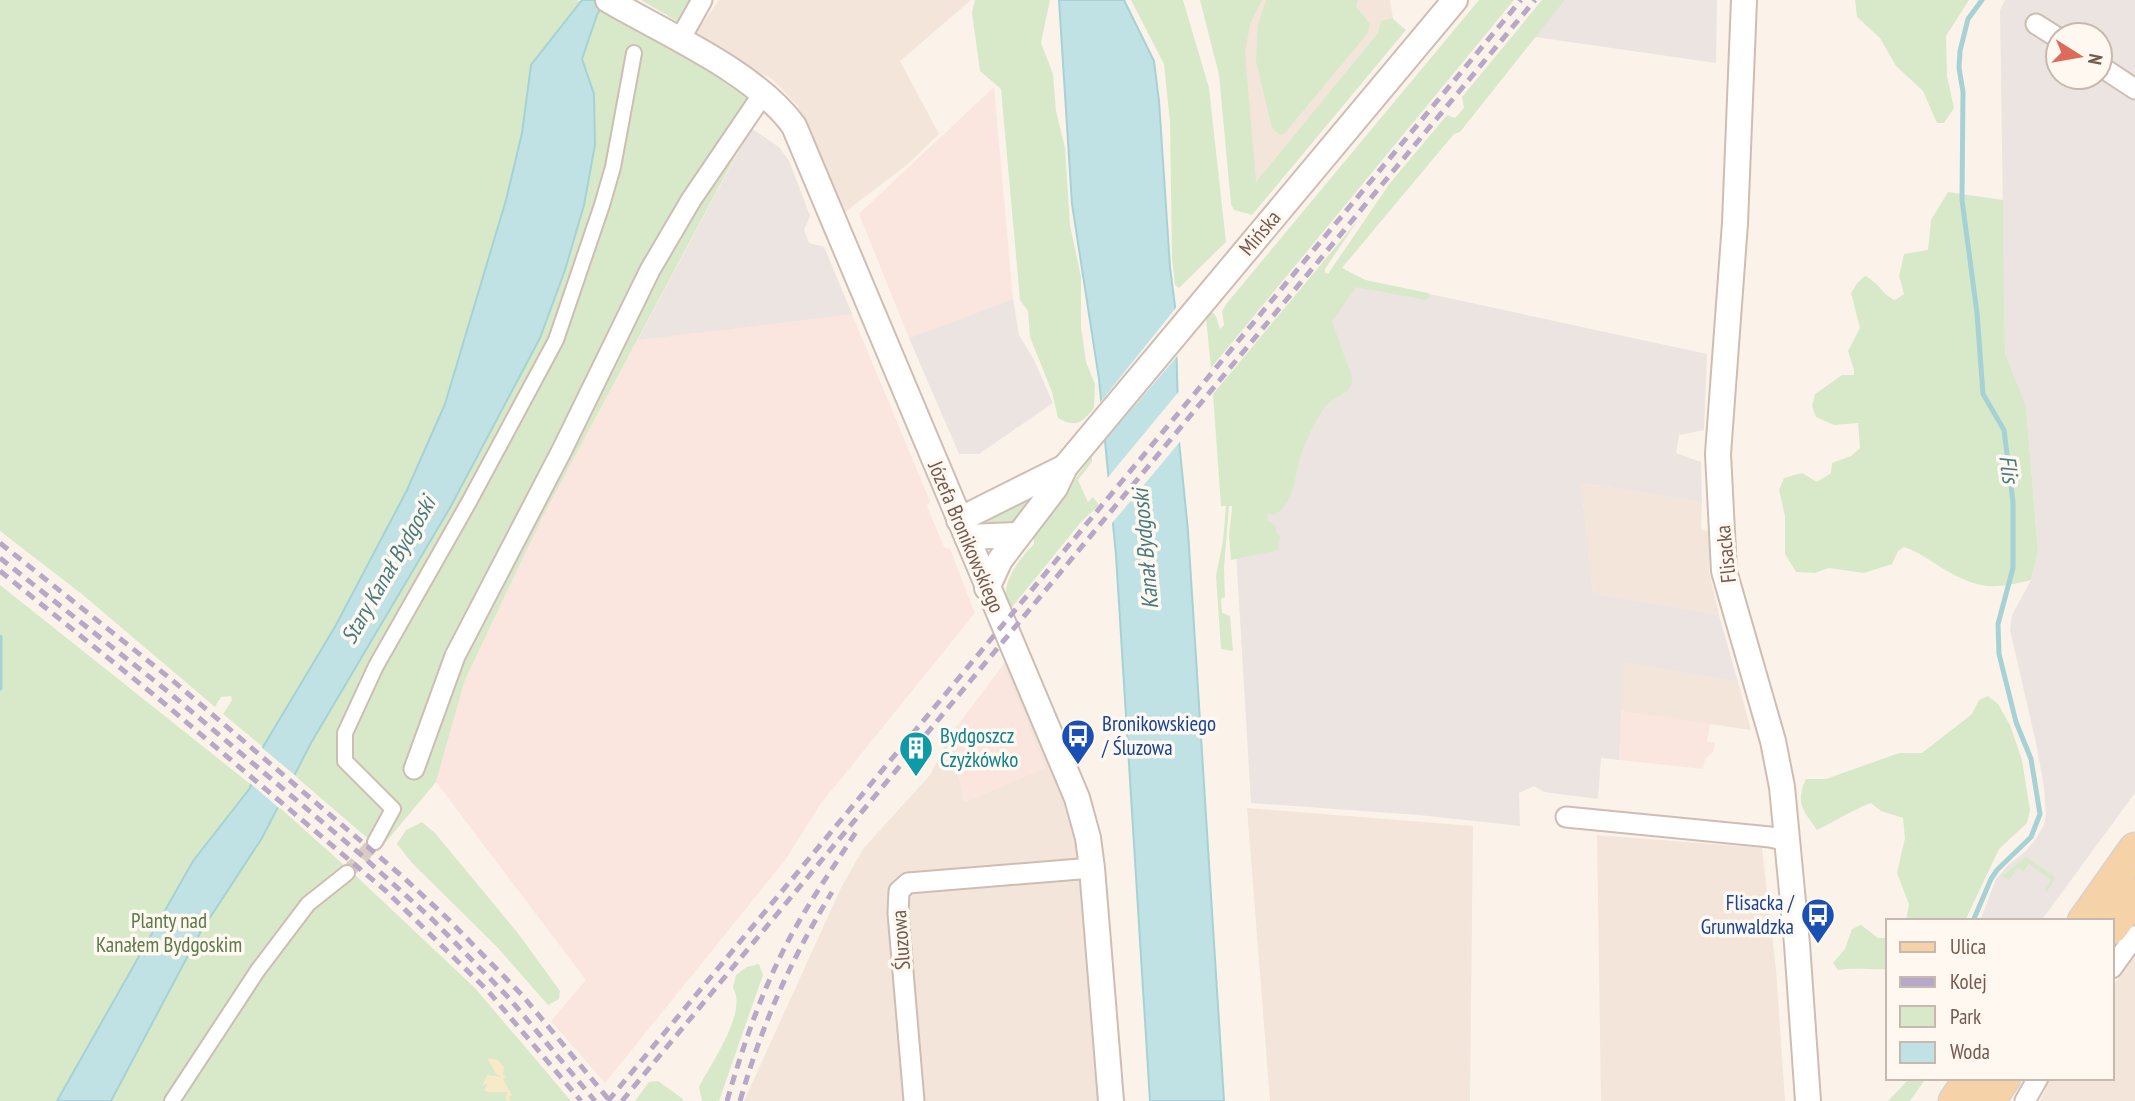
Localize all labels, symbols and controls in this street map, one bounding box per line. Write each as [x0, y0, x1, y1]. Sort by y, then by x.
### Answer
north arrow [2044, 21, 2114, 91]
text: N [2083, 52, 2108, 67]
street label: Mińska [1233, 205, 1286, 261]
water label: Flis [1993, 453, 2026, 487]
street label: Józefa Bronikowskiego [922, 456, 1011, 617]
water label: Kanał Bydgoski [1125, 485, 1164, 610]
water label: Stary Kanał Bydgoski [334, 488, 443, 649]
street label: Flisacka [1709, 524, 1742, 584]
place label: Bronikowskiego / Śluzowa [1101, 710, 1216, 761]
bus stop icon: Bronikowskiego / Śluzowa [1059, 717, 1097, 766]
place label: Bydgoszcz Czyżkówko [940, 722, 1018, 773]
building icon: Bydgoszcz Czyżkówko [897, 729, 935, 778]
place label: Flisacka / Grunwaldzka [1701, 889, 1795, 940]
bus stop icon: Flisacka / Grunwaldzka [1799, 896, 1837, 945]
park label: Planty nad Kanałem Bydgoskim [96, 907, 242, 958]
street label: Śluzowa [885, 909, 916, 971]
legend [1886, 919, 2114, 1080]
text: Ulica [1950, 933, 1986, 960]
text: Kolej [1950, 968, 1987, 995]
text: Park [1950, 1003, 1981, 1030]
text: Woda [1950, 1038, 1990, 1065]

